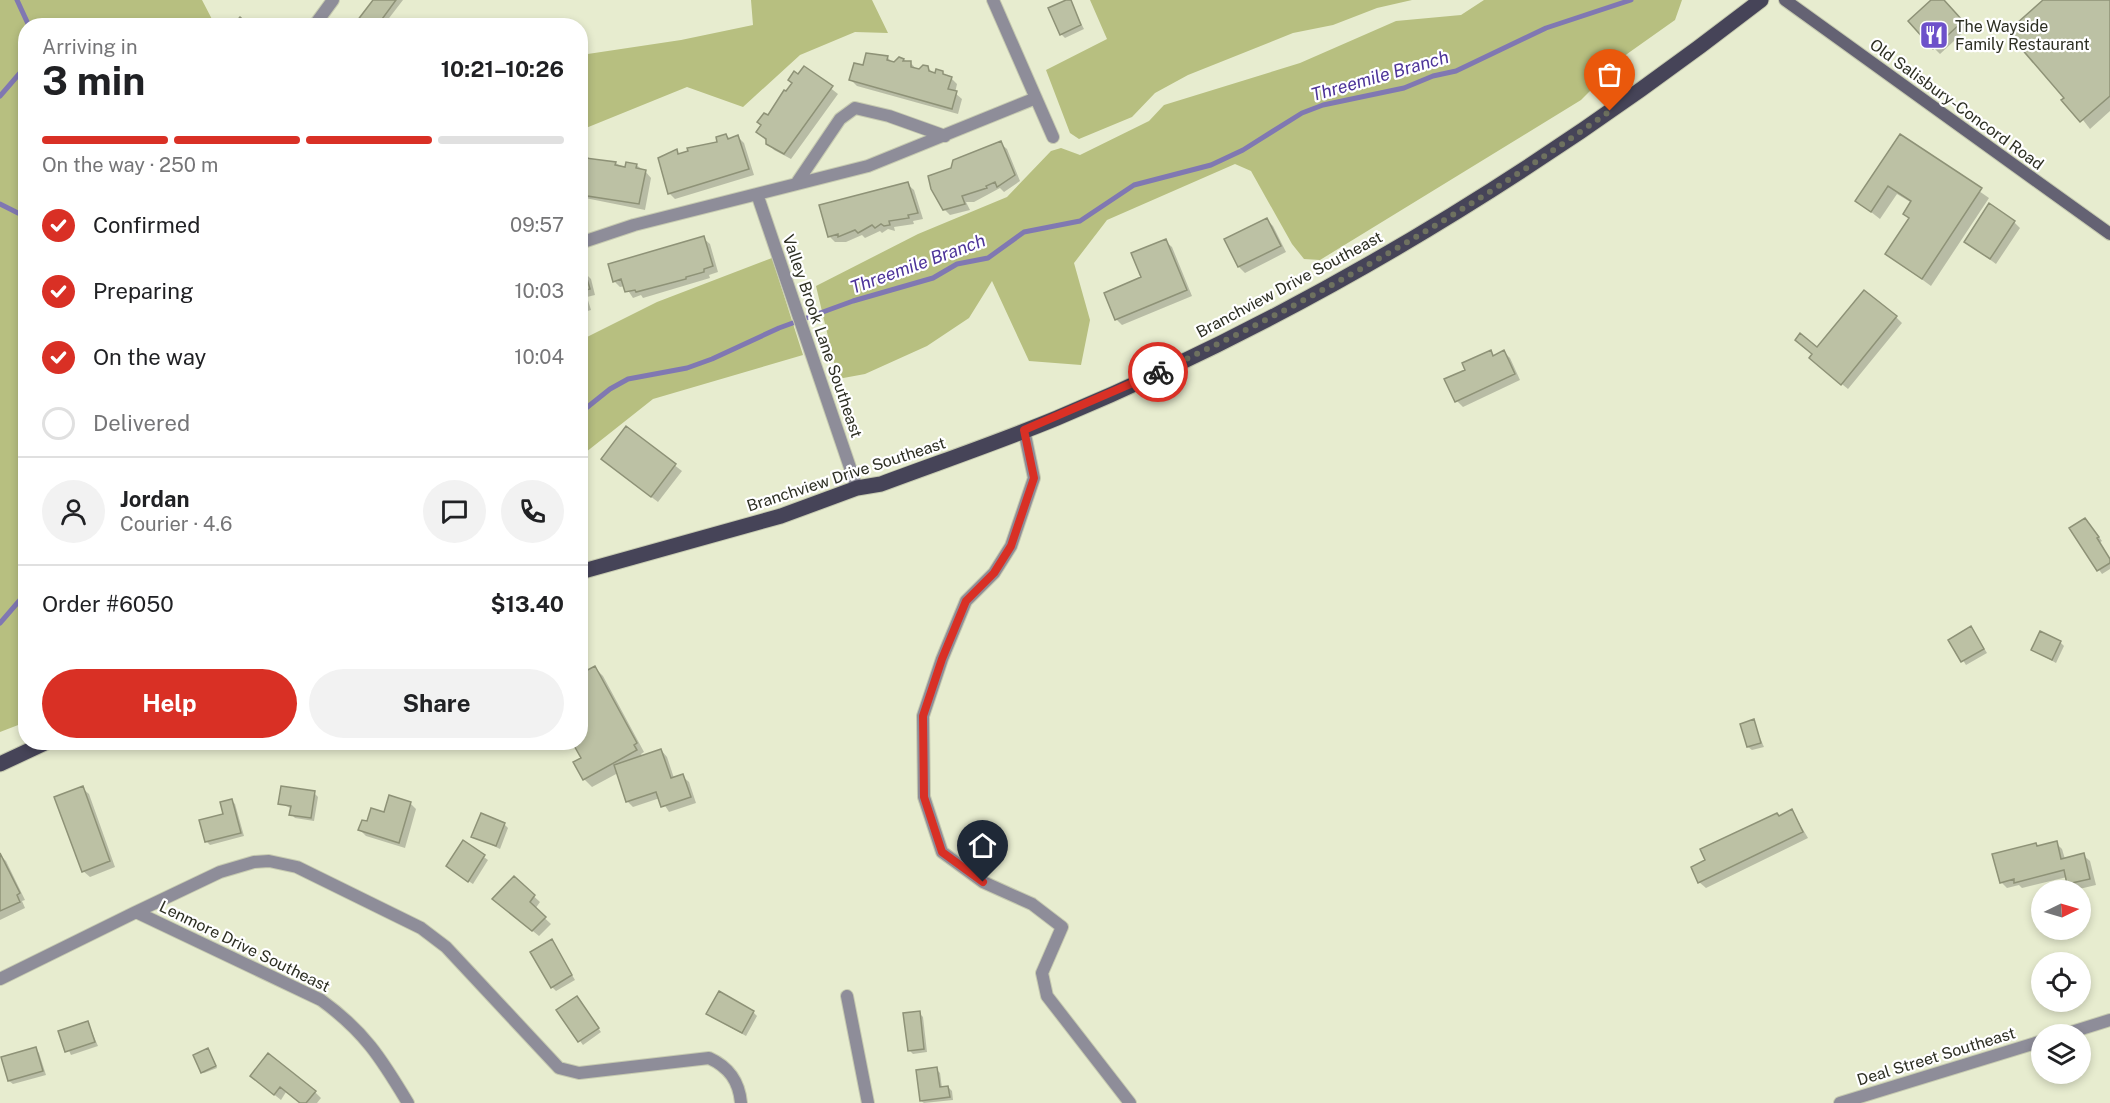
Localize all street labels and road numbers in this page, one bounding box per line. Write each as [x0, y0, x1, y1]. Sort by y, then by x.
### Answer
street label: Old Salisbury-Concord Road [1866, 35, 2047, 174]
street label: Branchview Drive Southeast [1193, 227, 1386, 342]
street label: Valley Brook Lane Southeast [779, 232, 866, 440]
street label: Branchview Drive Southeast [744, 433, 948, 516]
street label: Lenmore Drive Southeast [156, 897, 333, 996]
street label: Deal Street Southeast [1855, 1023, 2018, 1090]

